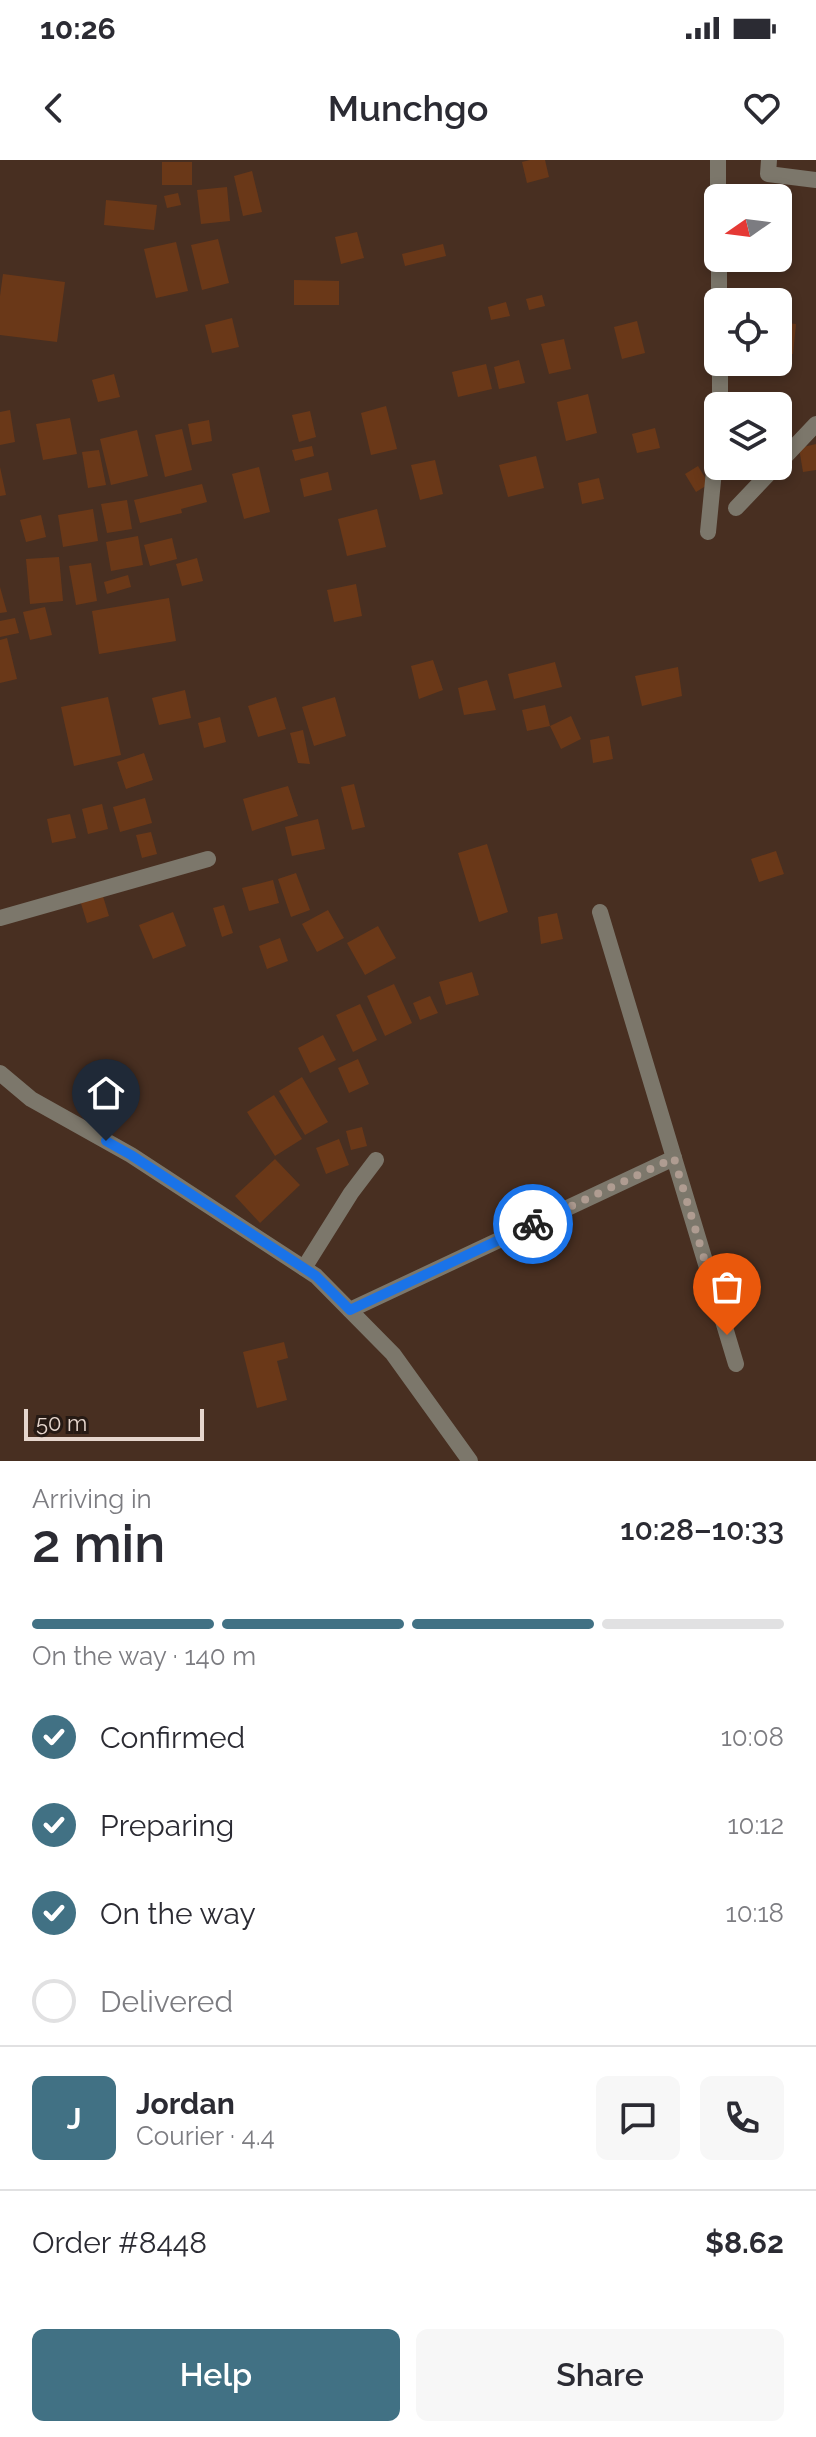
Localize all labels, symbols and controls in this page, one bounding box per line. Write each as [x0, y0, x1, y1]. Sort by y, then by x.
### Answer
text: 10:26 [40, 11, 116, 46]
icon: back [32, 86, 76, 130]
icon: heart [740, 86, 784, 130]
text: Munchgo [328, 87, 488, 129]
north arrow [704, 184, 792, 272]
map controls [704, 184, 792, 480]
button: locate [704, 288, 792, 376]
button: layers [704, 392, 792, 480]
pin [72, 1059, 140, 1141]
icon: home [84, 1071, 128, 1115]
courier [493, 1184, 573, 1264]
icon: bike [511, 1202, 555, 1246]
pin [693, 1253, 761, 1335]
icon: bag [705, 1265, 749, 1309]
scale bar [24, 1405, 204, 1441]
text: 50 m [36, 1410, 87, 1436]
text: Arriving in [32, 1484, 152, 1514]
text: 10:28–10:33 [620, 1512, 784, 1547]
text: 2 min [32, 1513, 165, 1574]
text: On the way · 140 m [32, 1641, 256, 1671]
icon: check [32, 1715, 76, 1759]
text: Confirmed [100, 1720, 245, 1755]
text: 10:08 [721, 1722, 784, 1752]
icon: check [32, 1803, 76, 1847]
text: Preparing [100, 1808, 234, 1843]
text: 10:12 [727, 1810, 784, 1840]
icon: check [32, 1891, 76, 1935]
text: On the way [100, 1896, 256, 1931]
text: 10:18 [726, 1898, 784, 1928]
text: Delivered [100, 1984, 233, 2019]
button: chat [596, 2076, 680, 2160]
button: phone [700, 2076, 784, 2160]
text: Jordan [136, 2086, 235, 2121]
text: J [67, 2101, 81, 2136]
text: Courier · 4.4 [136, 2121, 275, 2151]
text: Order #8448 [32, 2225, 207, 2260]
text: $8.62 [705, 2225, 784, 2260]
button: Help [32, 2329, 400, 2421]
button: Share [416, 2329, 784, 2421]

